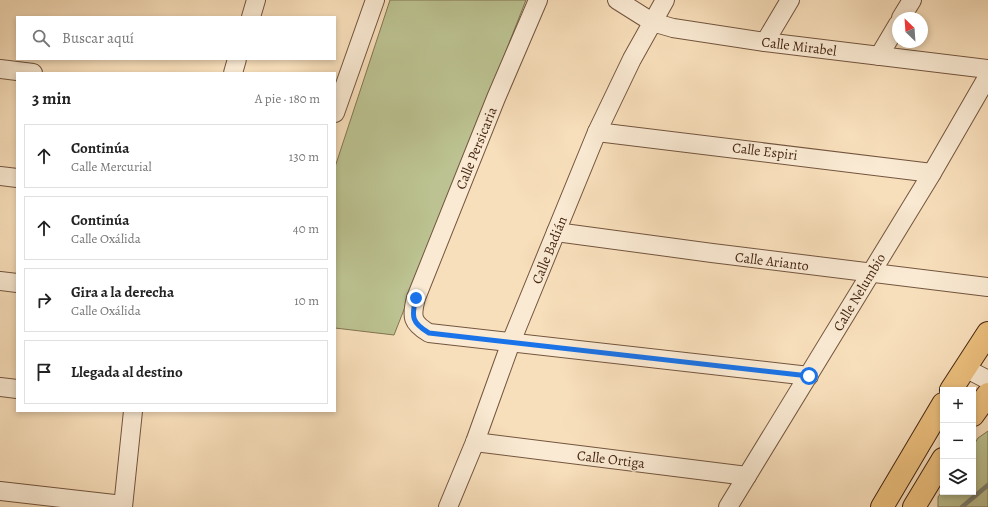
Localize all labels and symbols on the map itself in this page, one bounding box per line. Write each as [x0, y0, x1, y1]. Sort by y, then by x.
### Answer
north arrow [892, 12, 928, 48]
street label: Calle Mirabel [760, 32, 838, 61]
street label: Calle Persicaria [451, 104, 502, 192]
street label: Calle Espiri [731, 138, 799, 165]
street label: Calle Badián [527, 213, 572, 287]
street label: Calle Arianto [734, 248, 810, 275]
street label: Calle Nelumbio [829, 250, 890, 335]
route end [407, 289, 425, 307]
route start [800, 367, 818, 385]
street label: Calle Ortiga [576, 446, 646, 473]

